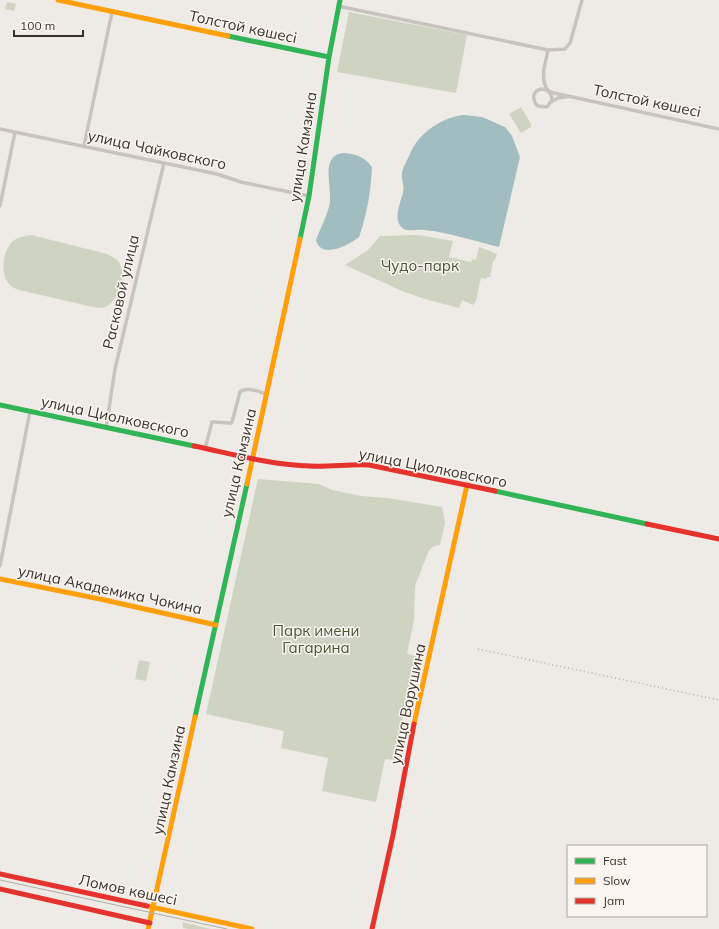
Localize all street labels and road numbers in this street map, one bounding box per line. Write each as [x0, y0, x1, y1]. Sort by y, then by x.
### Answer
street label: Толстой көшесі [187, 6, 299, 47]
street label: Толстой көшесі [591, 80, 703, 121]
street label: улица Камзина [284, 90, 321, 203]
street label: улица Чайковского [86, 126, 228, 173]
street label: Расковой улица [98, 233, 143, 351]
street label: улица Циолковского [39, 392, 191, 441]
street label: улица Камзина [217, 406, 260, 519]
street label: улица Циолковского [357, 444, 509, 491]
street label: улица Академика Чокина [16, 561, 204, 618]
street label: улица Ворушина [385, 642, 430, 766]
street label: улица Камзина [148, 723, 189, 836]
street label: Ломов көшесі [77, 870, 179, 909]

